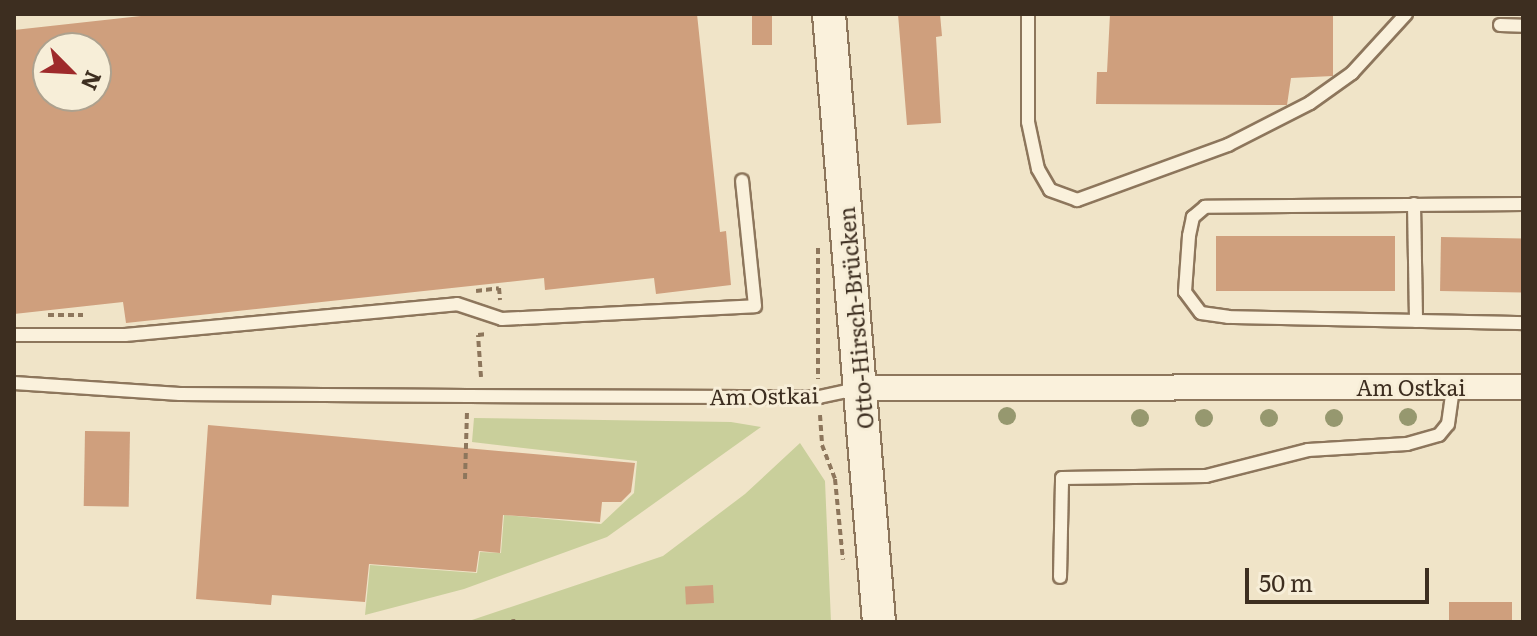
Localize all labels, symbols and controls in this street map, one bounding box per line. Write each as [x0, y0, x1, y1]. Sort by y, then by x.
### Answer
north arrow [32, 32, 112, 112]
text: N [74, 66, 111, 96]
street label: Otto-Hirsch-Brücken [832, 206, 878, 430]
street label: Am Ostkai [1356, 374, 1466, 400]
street label: Am Ostkai [709, 381, 819, 409]
scale bar [1249, 552, 1433, 602]
text: 50 m [1259, 564, 1313, 599]

